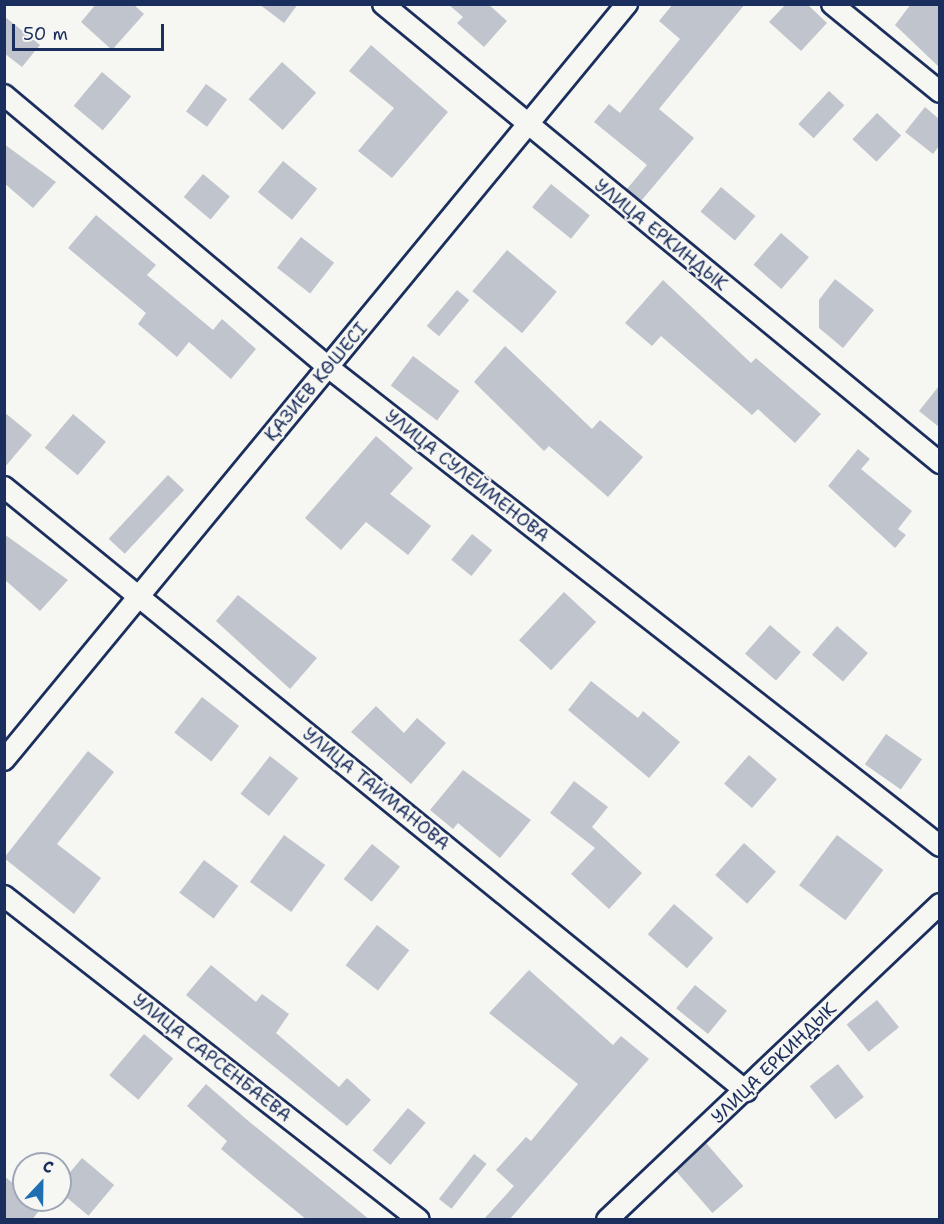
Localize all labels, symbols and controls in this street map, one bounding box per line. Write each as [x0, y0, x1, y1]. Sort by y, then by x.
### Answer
scale bar [15, 12, 166, 50]
text: 50 m [23, 22, 68, 46]
street label: УЛИЦА ЕРКИНДЫК [590, 175, 732, 295]
street label: ҚАЗИЕВ КӨШЕСІ [260, 318, 372, 446]
street label: УЛИЦА СУЛЕЙМЕНОВА [381, 405, 553, 547]
street label: УЛИЦА ТАЙМАНОВА [298, 723, 454, 855]
street label: УЛИЦА САРСЕНБАЕВА [128, 989, 296, 1127]
street label: УЛИЦА ЕРКИНДЫК [707, 998, 841, 1128]
north arrow [12, 1152, 72, 1212]
text: С [40, 1155, 57, 1178]

